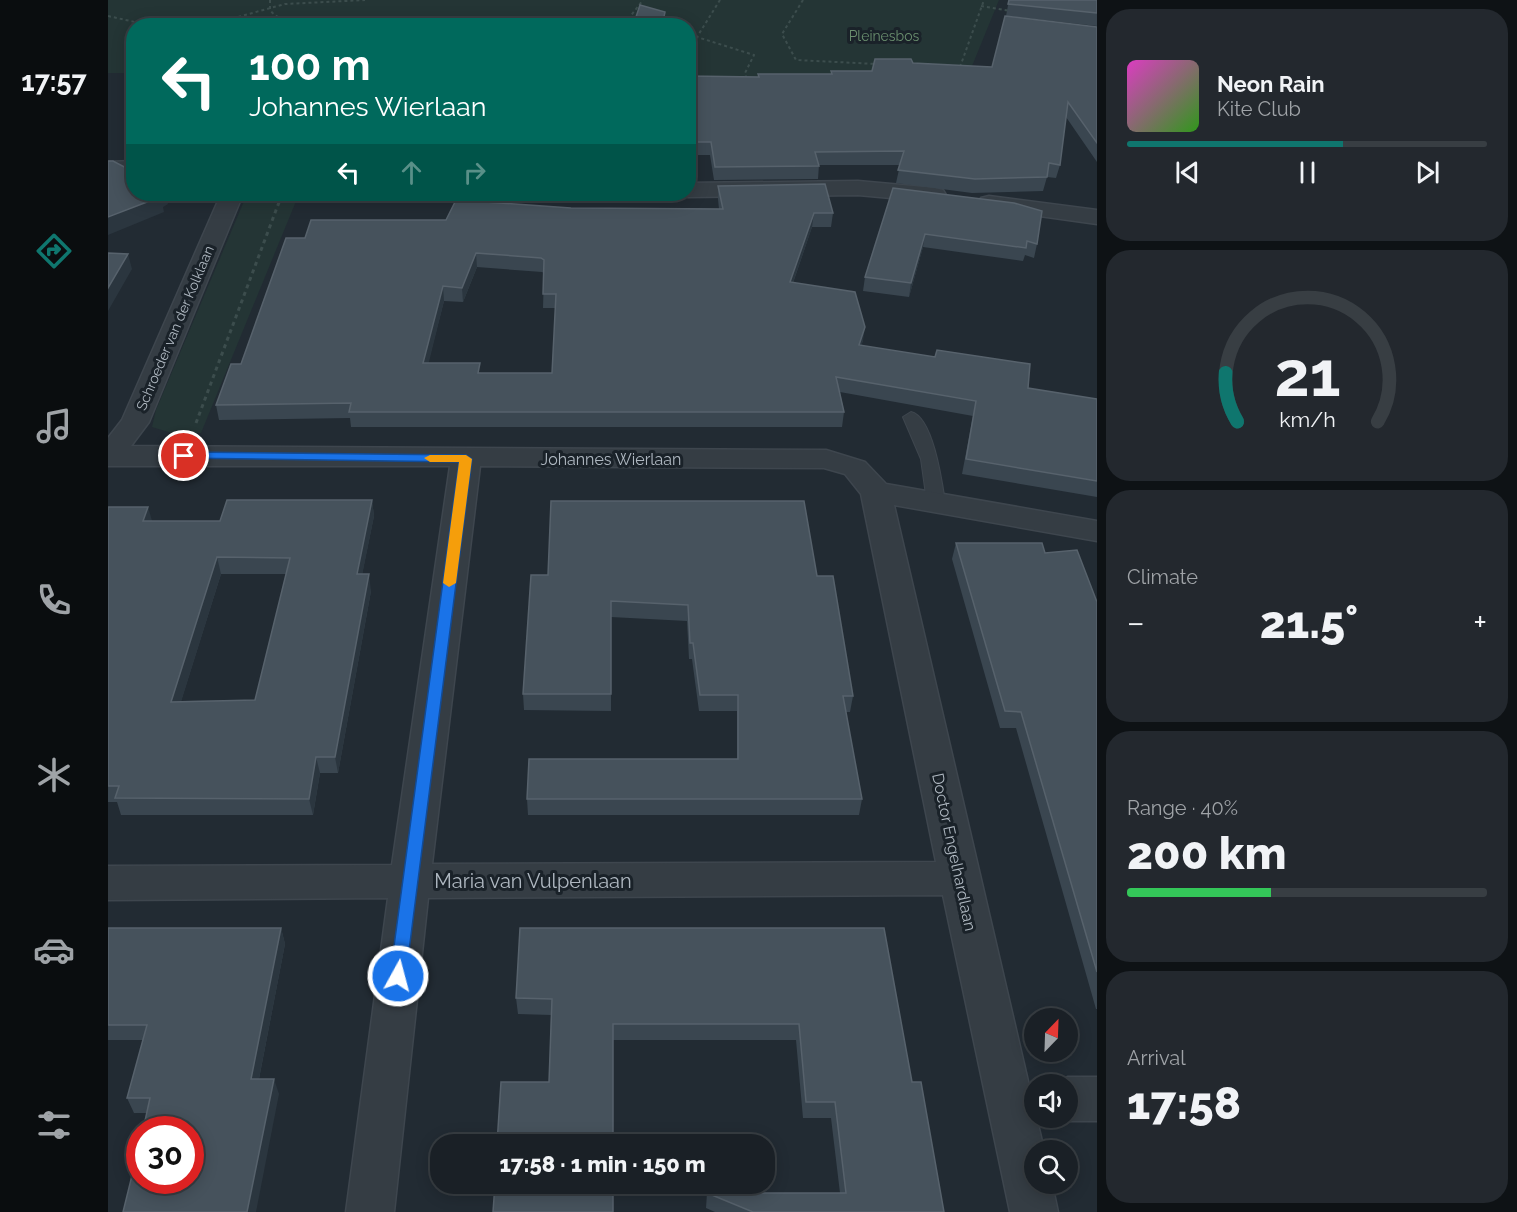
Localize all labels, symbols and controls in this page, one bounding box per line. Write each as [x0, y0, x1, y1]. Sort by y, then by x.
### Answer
park label: Pleinesbos [849, 28, 920, 44]
text: 100 m [249, 41, 371, 90]
icon: left [150, 42, 228, 120]
text: 17:57 [21, 66, 87, 97]
text: Neon Rain [1217, 71, 1325, 97]
text: Johannes Wierlaan [249, 91, 487, 122]
text: Kite Club [1217, 97, 1301, 121]
icon: left [332, 156, 365, 189]
icon: ahead [395, 156, 428, 189]
icon: right [458, 156, 491, 189]
icon: previous [1171, 156, 1204, 189]
icon: pause [1291, 156, 1324, 189]
icon: next [1411, 156, 1444, 189]
icon: directions [33, 230, 75, 272]
street label: Schroeder van der Kolklaan [133, 243, 217, 413]
text: 21 [1274, 338, 1340, 412]
icon: music [33, 405, 75, 447]
text: km/h [1279, 408, 1335, 433]
pin [158, 430, 209, 481]
icon: arrive [167, 439, 200, 472]
street label: Johannes Wierlaan [541, 450, 681, 469]
text: Climate [1127, 565, 1198, 589]
icon: phone [33, 579, 75, 621]
text: 21.5° [1260, 596, 1358, 649]
text: − [1127, 603, 1145, 642]
text: + [1473, 603, 1487, 642]
icon: climate [33, 754, 75, 796]
street label: Doctor Engelhardlaan [928, 771, 980, 933]
text: Range · 40% [1127, 796, 1238, 820]
text: 200 km [1127, 827, 1287, 880]
street label: Maria van Vulpenlaan [434, 869, 632, 893]
icon: car [33, 929, 75, 971]
position arrow [366, 944, 430, 1008]
north arrow [1024, 1008, 1078, 1062]
map controls [1024, 1008, 1078, 1194]
text: Arrival [1127, 1046, 1186, 1070]
button: sound [1024, 1074, 1078, 1128]
text: 17:58 [1127, 1077, 1241, 1130]
icon: filters [33, 1104, 75, 1146]
speed limit sign: 30 [126, 1116, 204, 1194]
button: search [1024, 1140, 1078, 1194]
text: 17:58 · 1 min · 150 m [499, 1151, 706, 1177]

